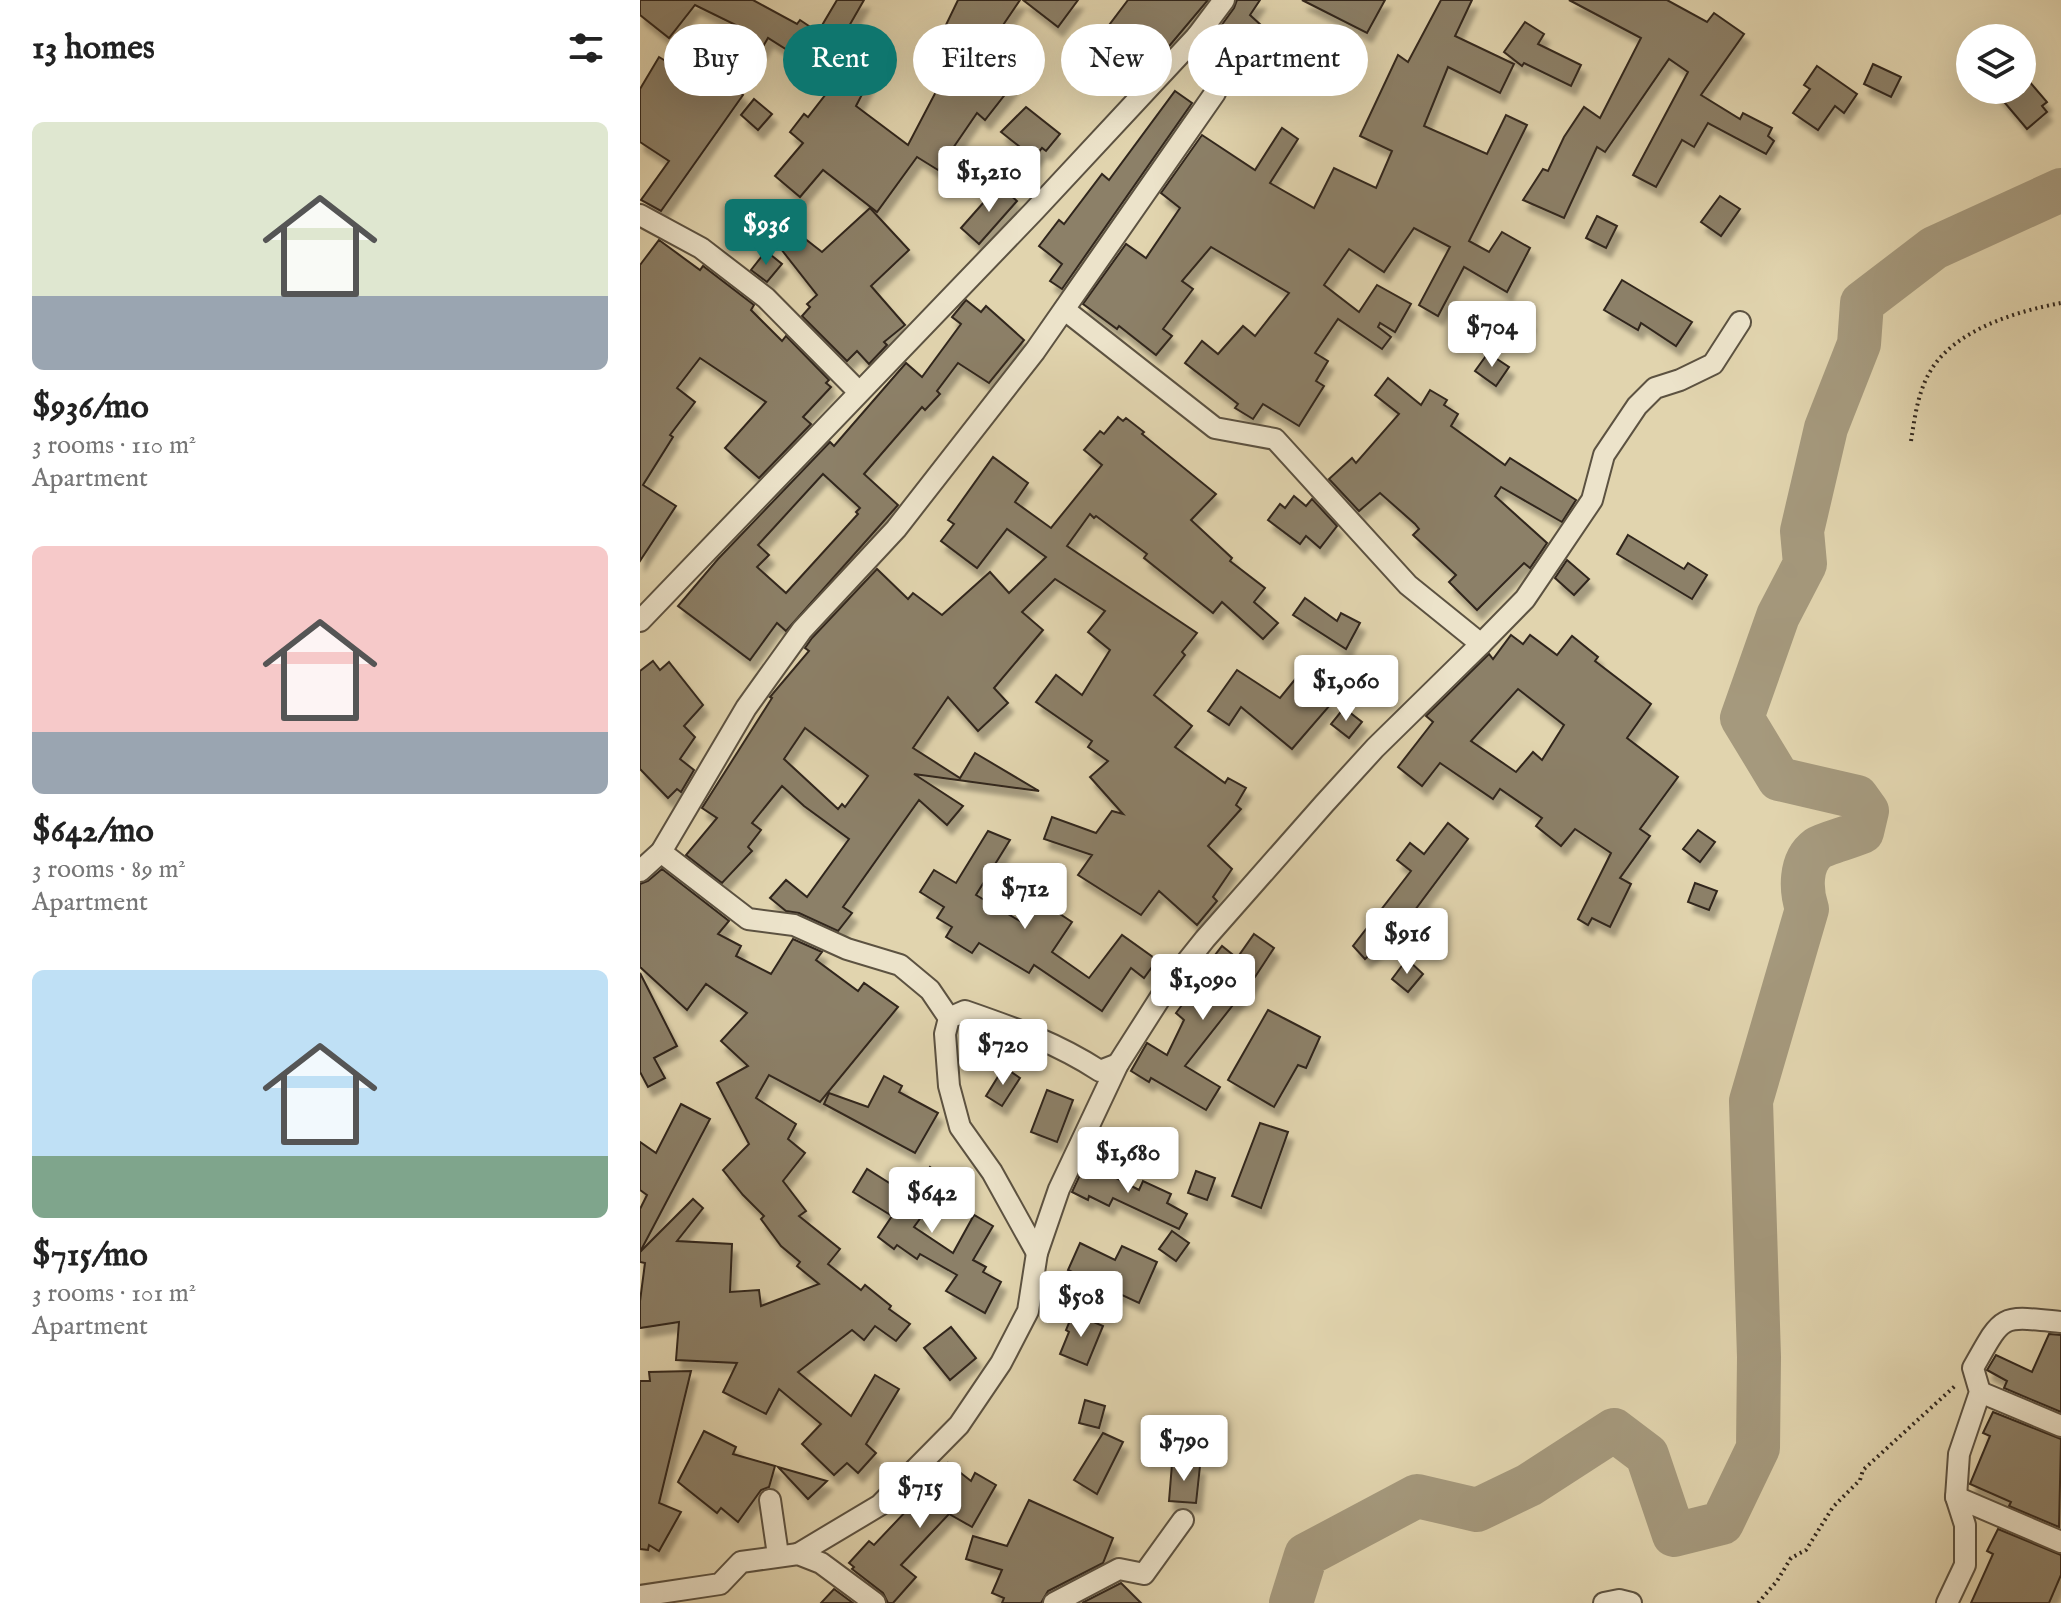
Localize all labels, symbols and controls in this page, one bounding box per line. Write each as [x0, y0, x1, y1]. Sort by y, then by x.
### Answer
chip: Buy [664, 24, 767, 96]
chip: Rent [783, 24, 897, 96]
chip: Filters [913, 24, 1045, 96]
chip: New [1061, 24, 1172, 96]
chip: Apartment [1188, 24, 1368, 96]
map controls [1956, 24, 2036, 104]
button: layers [1956, 24, 2036, 104]
icon: filters [564, 26, 608, 70]
text: 13 homes [32, 27, 155, 70]
pin: $1,210 [924, 146, 1054, 214]
text: $1,210 [956, 155, 1022, 188]
icon: home [248, 174, 392, 318]
pin: $936 [719, 199, 813, 267]
text: $936 [743, 208, 789, 241]
pin: $704 [1445, 301, 1539, 369]
text: $704 [1466, 310, 1518, 343]
text: $936/mo [32, 386, 149, 429]
text: 3 rooms · 110 m² [32, 429, 196, 462]
text: Apartment [32, 462, 148, 495]
icon: home [248, 598, 392, 742]
pin: $1,060 [1281, 655, 1411, 723]
text: $1,060 [1312, 664, 1380, 697]
text: $642/mo [32, 810, 154, 853]
text: 3 rooms · 89 m² [32, 853, 186, 886]
pin: $712 [978, 863, 1072, 931]
text: $712 [1001, 872, 1049, 905]
text: Apartment [32, 886, 148, 919]
pin: $916 [1360, 908, 1454, 976]
text: $916 [1384, 917, 1430, 950]
pin: $1,090 [1138, 954, 1268, 1022]
text: $1,090 [1169, 963, 1237, 996]
pin: $720 [956, 1019, 1050, 1087]
icon: home [248, 1022, 392, 1166]
text: $720 [977, 1028, 1029, 1061]
pin: $1,680 [1063, 1127, 1193, 1195]
text: $1,680 [1096, 1136, 1160, 1169]
pin: $642 [885, 1167, 979, 1235]
text: $642 [907, 1176, 957, 1209]
text: $715/mo [32, 1234, 148, 1277]
pin: $508 [1034, 1271, 1128, 1339]
text: 3 rooms · 101 m² [32, 1277, 196, 1310]
text: $508 [1058, 1280, 1104, 1313]
text: Apartment [32, 1310, 148, 1343]
pin: $790 [1137, 1415, 1231, 1483]
text: $790 [1159, 1424, 1209, 1457]
pin: $715 [873, 1462, 967, 1530]
text: $715 [897, 1471, 943, 1504]

